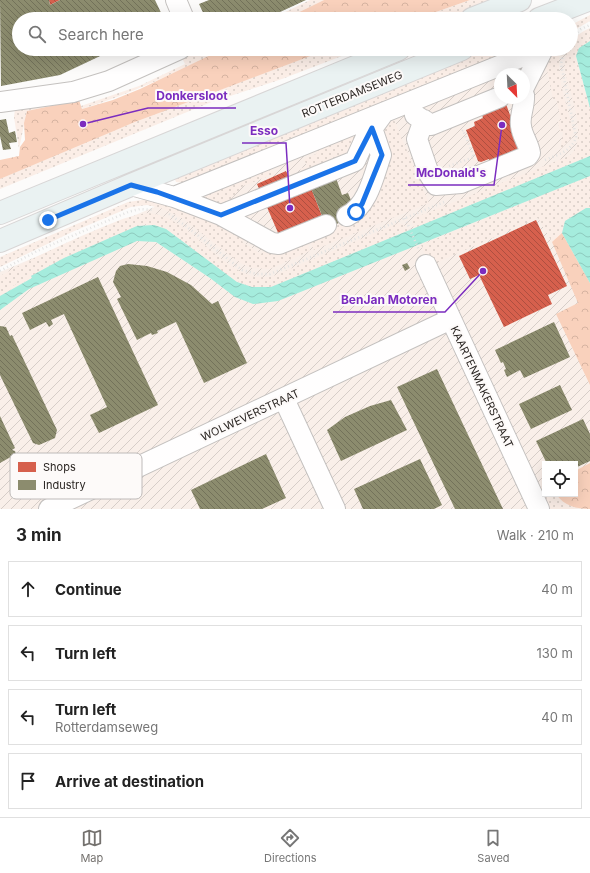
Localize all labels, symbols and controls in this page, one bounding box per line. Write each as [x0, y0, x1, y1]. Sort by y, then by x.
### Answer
search box [12, 12, 578, 56]
icon: search [26, 23, 48, 45]
text: Search here [58, 25, 144, 44]
street label: ROTTERDAMSEWEG [300, 67, 404, 121]
north arrow [494, 68, 530, 104]
callout: Donkersloot [148, 84, 236, 108]
text: Donkersloot [156, 88, 228, 103]
callout: Esso [242, 119, 286, 143]
text: Esso [250, 123, 278, 138]
callout: McDonald's [408, 161, 494, 185]
text: McDonald's [416, 165, 486, 180]
route start [347, 203, 365, 221]
route end [39, 211, 57, 229]
callout: BenJan Motoren [333, 288, 445, 312]
text: BenJan Motoren [341, 292, 437, 307]
street label: KAARTENMAKERSTRAAT [448, 324, 516, 450]
street label: WOLWEVERSTRAAT [199, 386, 301, 444]
legend [10, 453, 142, 499]
text: Shops [43, 460, 76, 474]
map controls [542, 461, 578, 497]
button: locate [542, 461, 578, 497]
text: Industry [43, 478, 86, 492]
text: 3 min [16, 525, 62, 545]
text: Walk · 210 m [497, 527, 574, 543]
icon: ahead [17, 578, 39, 600]
text: Continue [55, 580, 122, 599]
text: 40 m [541, 581, 573, 597]
icon: left [17, 642, 39, 664]
text: Turn left [55, 644, 116, 663]
text: 130 m [536, 645, 573, 661]
text: Turn left [55, 700, 116, 719]
icon: left [17, 706, 39, 728]
text: 40 m [541, 709, 573, 725]
text: Rotterdamseweg [55, 719, 158, 735]
icon: arrive [17, 770, 39, 792]
text: Arrive at destination [55, 772, 204, 791]
tab: Map [80, 827, 103, 865]
tab: Directions [264, 827, 317, 865]
tab: Saved [477, 827, 510, 865]

